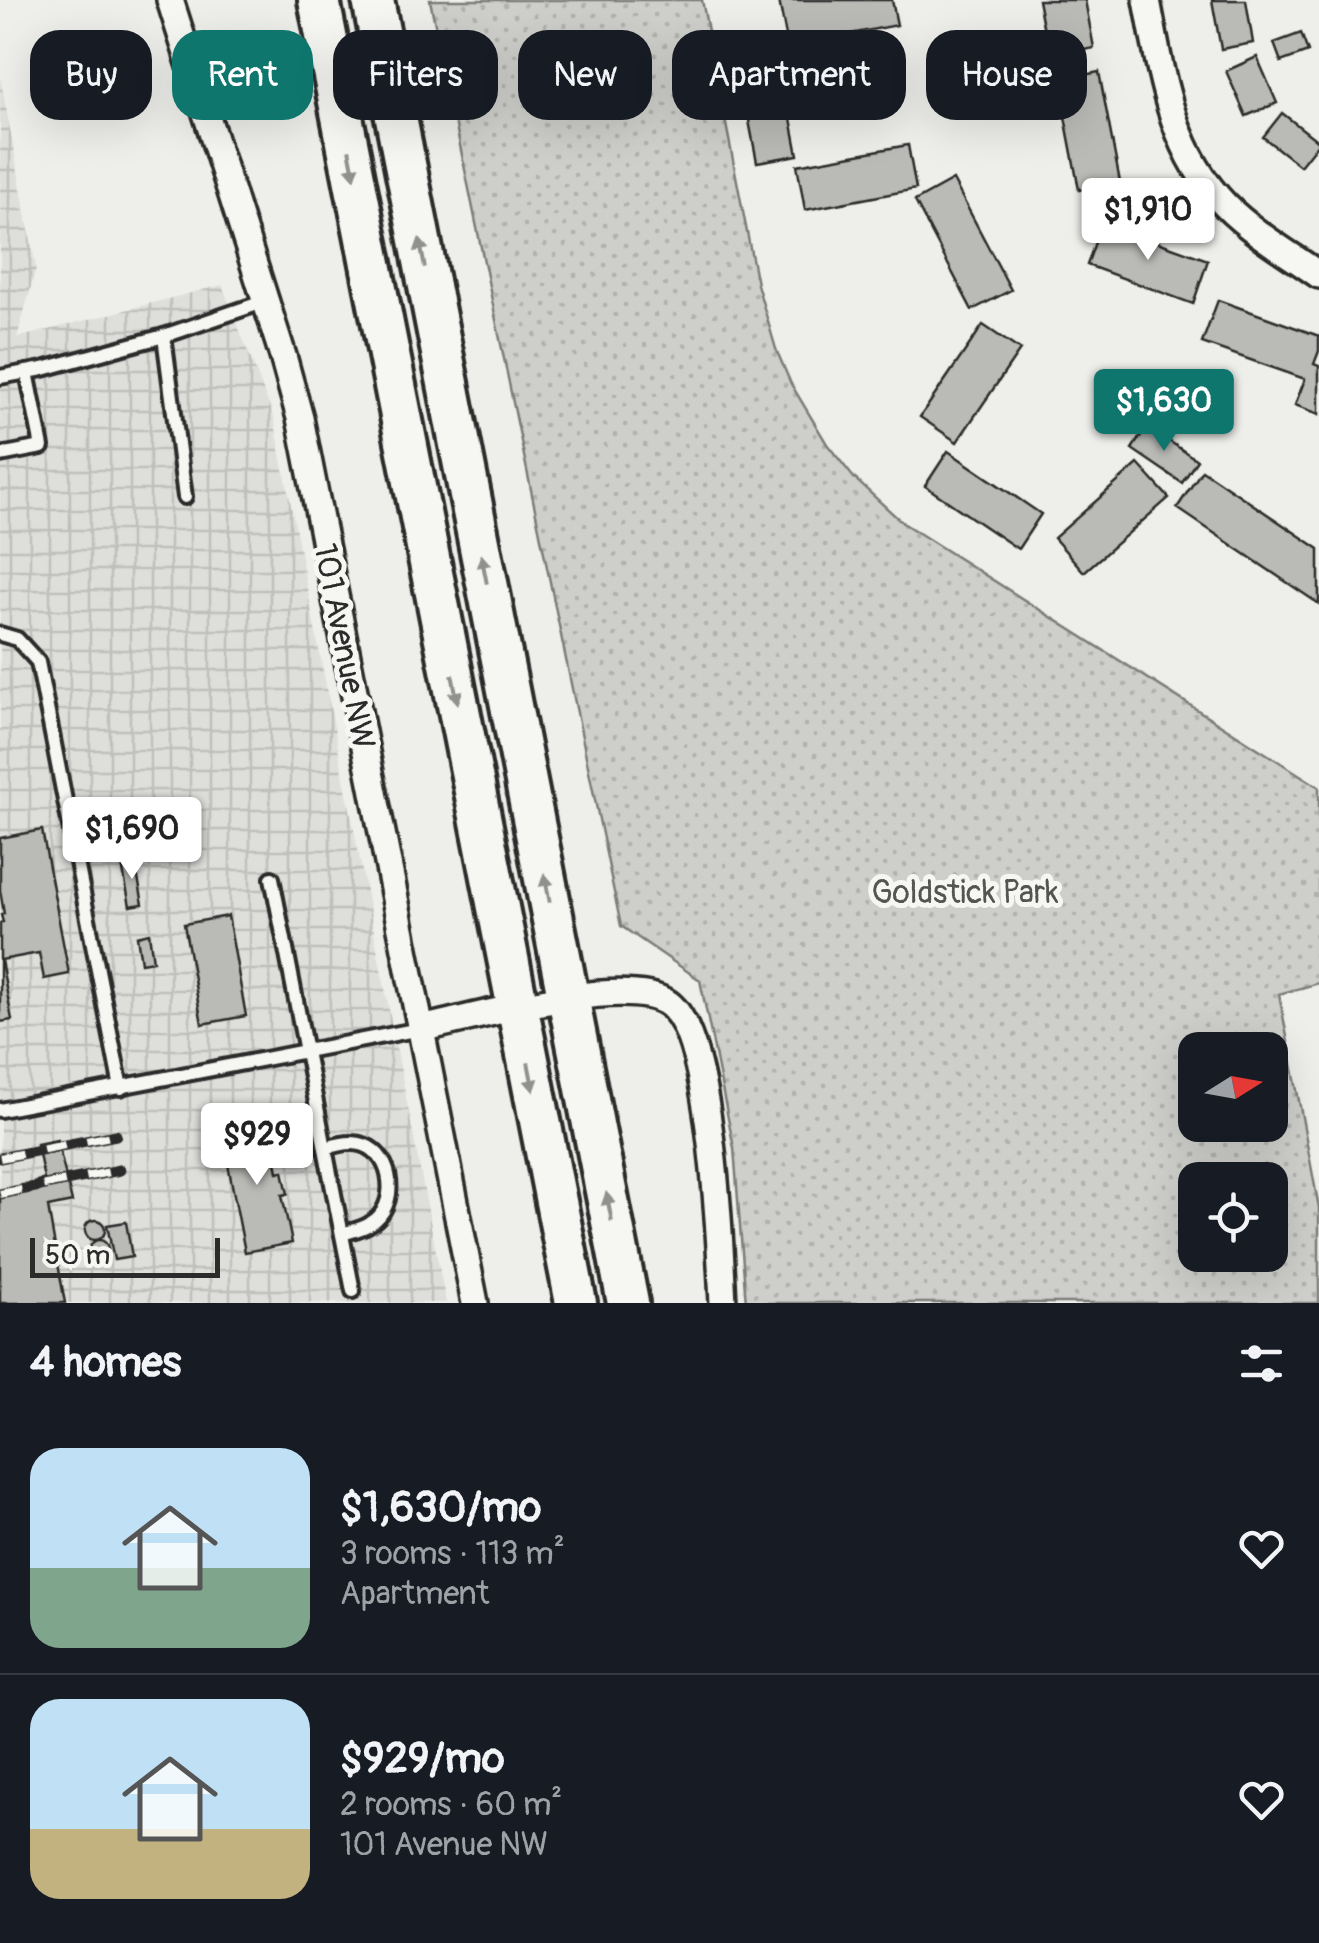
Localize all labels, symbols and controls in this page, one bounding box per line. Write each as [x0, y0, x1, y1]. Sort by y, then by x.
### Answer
chip: Buy [30, 30, 152, 120]
chip: Rent [172, 30, 313, 120]
chip: Filters [333, 30, 498, 120]
chip: New [518, 30, 652, 120]
chip: Apartment [672, 30, 906, 120]
chip: House [926, 30, 1087, 120]
one-way arrow [344, 149, 360, 180]
pin: $1,910 [1067, 178, 1229, 263]
text: $1,910 [1104, 190, 1192, 230]
one-way arrow [414, 237, 430, 268]
pin: $1,630 [1083, 369, 1245, 454]
text: $1,630 [1116, 381, 1212, 421]
street label: 101 Avenue NW [305, 540, 384, 752]
one-way arrow [476, 554, 492, 585]
one-way arrow [447, 674, 463, 705]
pin: $1,690 [51, 797, 213, 882]
text: $1,690 [85, 809, 179, 849]
one-way arrow [538, 873, 554, 904]
park label: Goldstick Park [871, 873, 1059, 913]
north arrow [1178, 1032, 1288, 1142]
map controls [1178, 1032, 1288, 1272]
one-way arrow [523, 1062, 539, 1093]
pin: $929 [198, 1103, 316, 1188]
text: $929 [223, 1115, 291, 1155]
button: locate [1178, 1162, 1288, 1272]
one-way arrow [601, 1191, 617, 1222]
scale bar [30, 1233, 220, 1278]
text: 50 m [45, 1238, 110, 1273]
icon: filters [1234, 1336, 1289, 1391]
text: 4 homes [30, 1337, 181, 1389]
text: $1,630/mo [340, 1482, 541, 1534]
icon: home [110, 1488, 230, 1608]
icon: heart [1234, 1521, 1289, 1576]
text: 3 rooms · 113 m² [340, 1534, 565, 1574]
text: Apartment [340, 1574, 489, 1614]
text: $929/mo [340, 1733, 504, 1785]
icon: home [110, 1739, 230, 1859]
icon: heart [1234, 1772, 1289, 1827]
text: 2 rooms · 60 m² [340, 1785, 562, 1825]
text: 101 Avenue NW [340, 1825, 548, 1865]

